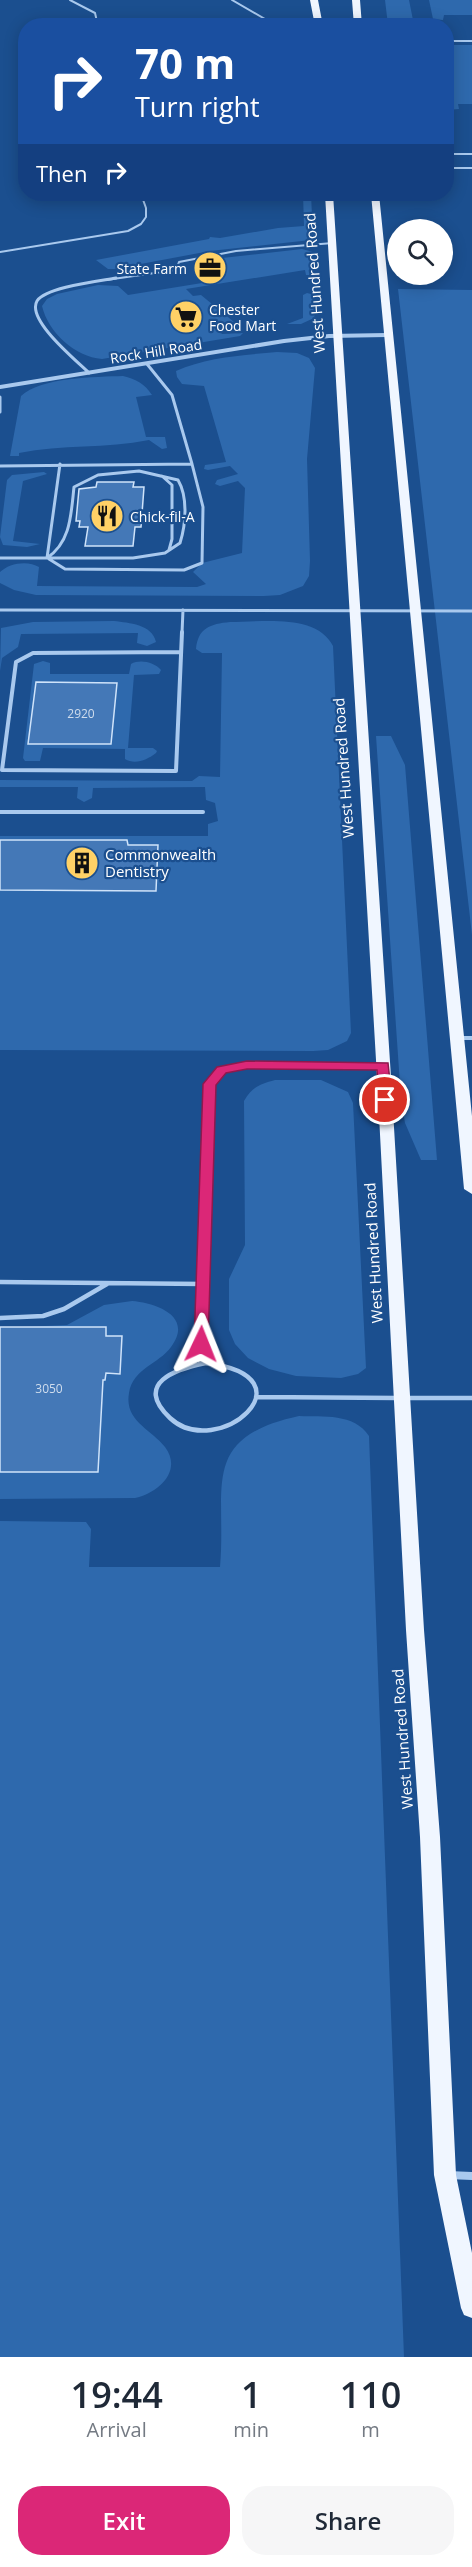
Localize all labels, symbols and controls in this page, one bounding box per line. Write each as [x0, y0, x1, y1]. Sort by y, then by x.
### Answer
text: 70 m [135, 34, 235, 91]
icon: right [36, 42, 114, 120]
text: Turn right [135, 88, 260, 125]
icon: right [99, 156, 132, 189]
text: Then [36, 158, 87, 188]
street label: West Hundred Road [299, 212, 329, 354]
map controls [387, 219, 453, 285]
button: search [387, 219, 453, 285]
office icon: State Farm [192, 250, 228, 286]
place label: State Farm [116, 259, 187, 278]
supermarket icon: Chester Food Mart [168, 299, 204, 335]
place label: Chester Food Mart [209, 300, 276, 335]
street label: Rock Hill Road [109, 334, 203, 368]
restaurant icon: Chick-fil-A [89, 498, 125, 534]
place label: Chick-fil-A [130, 507, 195, 526]
street label: West Hundred Road [328, 697, 358, 839]
house number: 2920 [67, 705, 95, 722]
place label: Commonwealth Dentistry [105, 844, 216, 881]
building icon: Commonwealth Dentistry [64, 845, 100, 881]
pin [359, 1074, 410, 1125]
icon: arrive [368, 1083, 401, 1116]
street label: West Hundred Road [359, 1182, 387, 1324]
position arrow [169, 1312, 233, 1376]
house number: 3050 [35, 1380, 63, 1397]
street label: West Hundred Road [387, 1668, 417, 1810]
text: 19:44 [71, 2370, 163, 2419]
text: 1 [241, 2370, 262, 2419]
text: 110 [340, 2370, 401, 2419]
text: Arrival [87, 2416, 147, 2443]
text: min [233, 2416, 269, 2443]
text: m [361, 2416, 380, 2443]
button: Exit [18, 2486, 230, 2555]
button: Share [242, 2486, 454, 2555]

